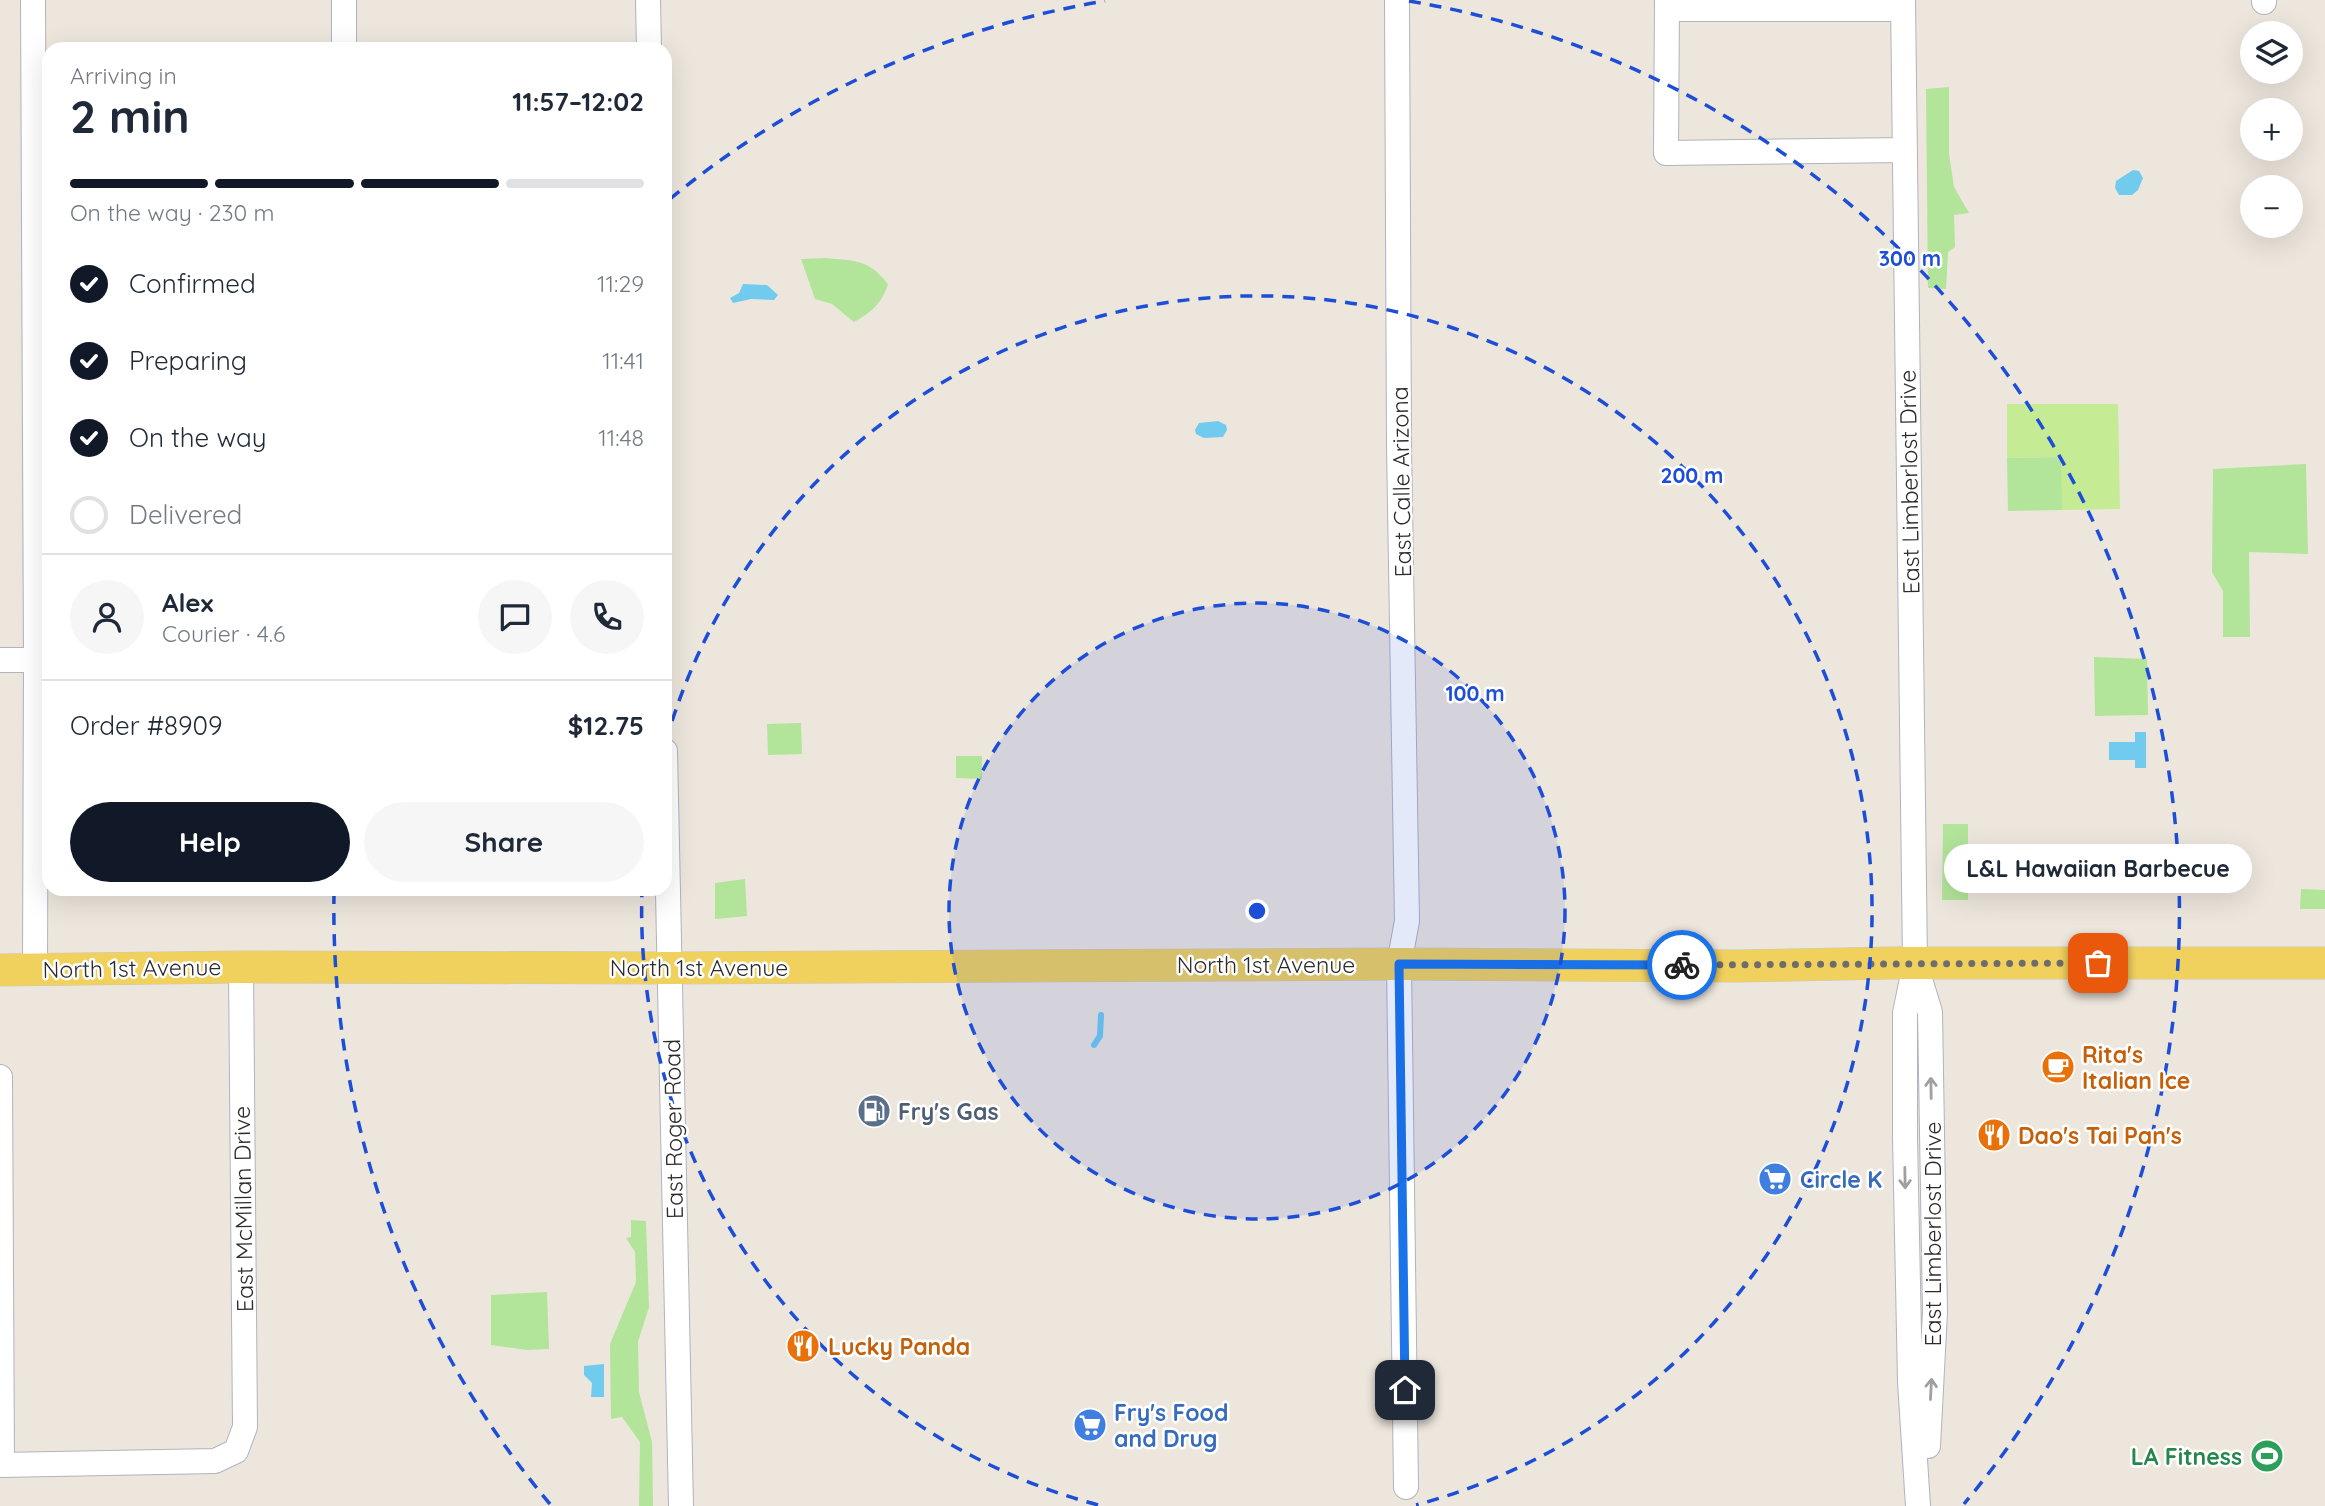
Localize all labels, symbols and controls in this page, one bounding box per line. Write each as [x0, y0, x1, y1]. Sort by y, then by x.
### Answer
map controls [2240, 21, 2303, 238]
button: layers [2240, 21, 2303, 84]
text: Arriving in [70, 61, 177, 90]
text: 11:57–12:02 [512, 85, 644, 118]
text: 2 min [70, 87, 190, 145]
button: + [2240, 98, 2303, 161]
button: − [2240, 175, 2303, 238]
text: On the way · 230 m [70, 198, 275, 227]
text: 300 m [1879, 245, 1941, 271]
icon: check [70, 265, 108, 303]
text: Confirmed [129, 267, 256, 300]
text: 11:29 [597, 269, 644, 298]
icon: check [70, 342, 108, 380]
text: Preparing [129, 344, 247, 377]
text: 11:41 [602, 346, 644, 375]
street label: East Limberlost Drive [1893, 369, 1925, 595]
street label: East Calle Arizona [1385, 386, 1417, 578]
icon: check [70, 419, 108, 457]
text: On the way [129, 421, 267, 454]
text: 11:48 [598, 423, 644, 452]
text: 200 m [1661, 462, 1723, 488]
text: Delivered [129, 498, 242, 531]
button: person [70, 580, 144, 654]
button: chat [478, 580, 552, 654]
button: phone [570, 580, 644, 654]
text: Alex [162, 586, 213, 619]
text: Courier · 4.6 [162, 619, 285, 648]
text: 100 m [1445, 680, 1505, 706]
text: Order #8909 [70, 709, 222, 742]
text: $12.75 [568, 709, 644, 742]
button: Help [70, 802, 350, 882]
button: Share [364, 802, 644, 882]
callout: L&L Hawaiian Barbecue [1944, 844, 2252, 893]
text: L&L Hawaiian Barbecue [1966, 854, 2230, 883]
centre of rings [1245, 899, 1269, 923]
courier [1647, 930, 1717, 1000]
pin [2068, 933, 2128, 993]
icon: bag [2079, 944, 2117, 982]
icon: bike [1663, 946, 1701, 984]
street label: North 1st Avenue [1177, 950, 1355, 979]
street label: North 1st Avenue [42, 952, 222, 984]
street label: North 1st Avenue [610, 953, 788, 982]
street label: East Roger Road [657, 1039, 689, 1219]
place label: Rita's Italian Ice [2082, 1040, 2190, 1095]
cafe icon: Rita's Italian Ice [2039, 1048, 2077, 1086]
one-way arrow [1925, 1077, 1938, 1100]
fuel station icon: Fry's Gas [855, 1092, 893, 1130]
place label: Fry's Gas [898, 1097, 998, 1126]
street label: East McMillan Drive [227, 1106, 259, 1312]
restaurant icon: Dao's Tai Pan's [1975, 1116, 2013, 1154]
place label: Dao's Tai Pan's [2018, 1121, 2182, 1150]
street label: East Limberlost Drive [1918, 1122, 1947, 1346]
supermarket icon: Circle K [1756, 1160, 1794, 1198]
place label: Circle K [1800, 1165, 1882, 1194]
one-way arrow [1899, 1166, 1912, 1189]
restaurant icon: Lucky Panda [784, 1327, 822, 1365]
place label: Lucky Panda [828, 1332, 970, 1361]
pin [1375, 1360, 1435, 1420]
icon: home [1386, 1371, 1424, 1409]
one-way arrow [1924, 1378, 1937, 1401]
place label: Fry's Food and Drug [1114, 1398, 1228, 1453]
supermarket icon: Fry's Food and Drug [1071, 1406, 1109, 1444]
sports icon: LA Fitness [2248, 1437, 2286, 1475]
place label: LA Fitness [2131, 1442, 2242, 1471]

